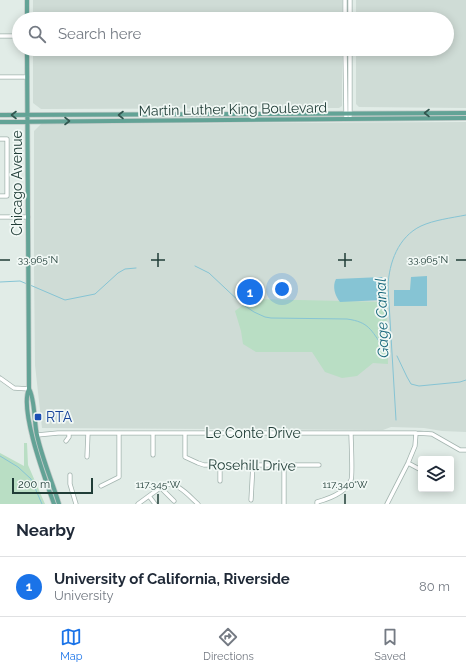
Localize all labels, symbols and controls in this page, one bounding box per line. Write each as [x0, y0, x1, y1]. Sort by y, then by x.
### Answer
search box [12, 12, 454, 56]
icon: search [26, 23, 48, 45]
text: Search here [58, 25, 141, 43]
street label: Martin Luther King Boulevard [139, 99, 327, 119]
one-way arrow [424, 109, 430, 117]
one-way arrow [11, 111, 17, 119]
one-way arrow [118, 111, 124, 119]
one-way arrow [64, 117, 70, 125]
street label: Chicago Avenue [9, 130, 25, 236]
text: 33.965°N [18, 254, 58, 265]
text: 33.965°N [408, 254, 448, 265]
pin: 1 [237, 277, 263, 307]
water label: Gage Canal [372, 278, 392, 358]
your location [272, 279, 292, 299]
place label: RTA [46, 409, 73, 425]
marker: RTA [33, 412, 43, 422]
street label: Le Conte Drive [205, 425, 301, 441]
street label: Rosehill Drive [208, 456, 296, 474]
map controls [418, 456, 454, 492]
button: layers [418, 456, 454, 492]
scale bar [12, 476, 93, 495]
text: 200 m [18, 478, 50, 491]
text: 117.345°W [136, 479, 181, 490]
text: 117.340°W [323, 479, 368, 490]
text: Nearby [16, 520, 75, 540]
text: University of California, Riverside [54, 570, 290, 588]
text: 1 [26, 579, 32, 594]
text: 80 m [419, 579, 450, 594]
text: University [54, 588, 114, 603]
tab: Map [60, 626, 83, 663]
tab: Directions [203, 626, 254, 663]
tab: Saved [374, 626, 406, 663]

